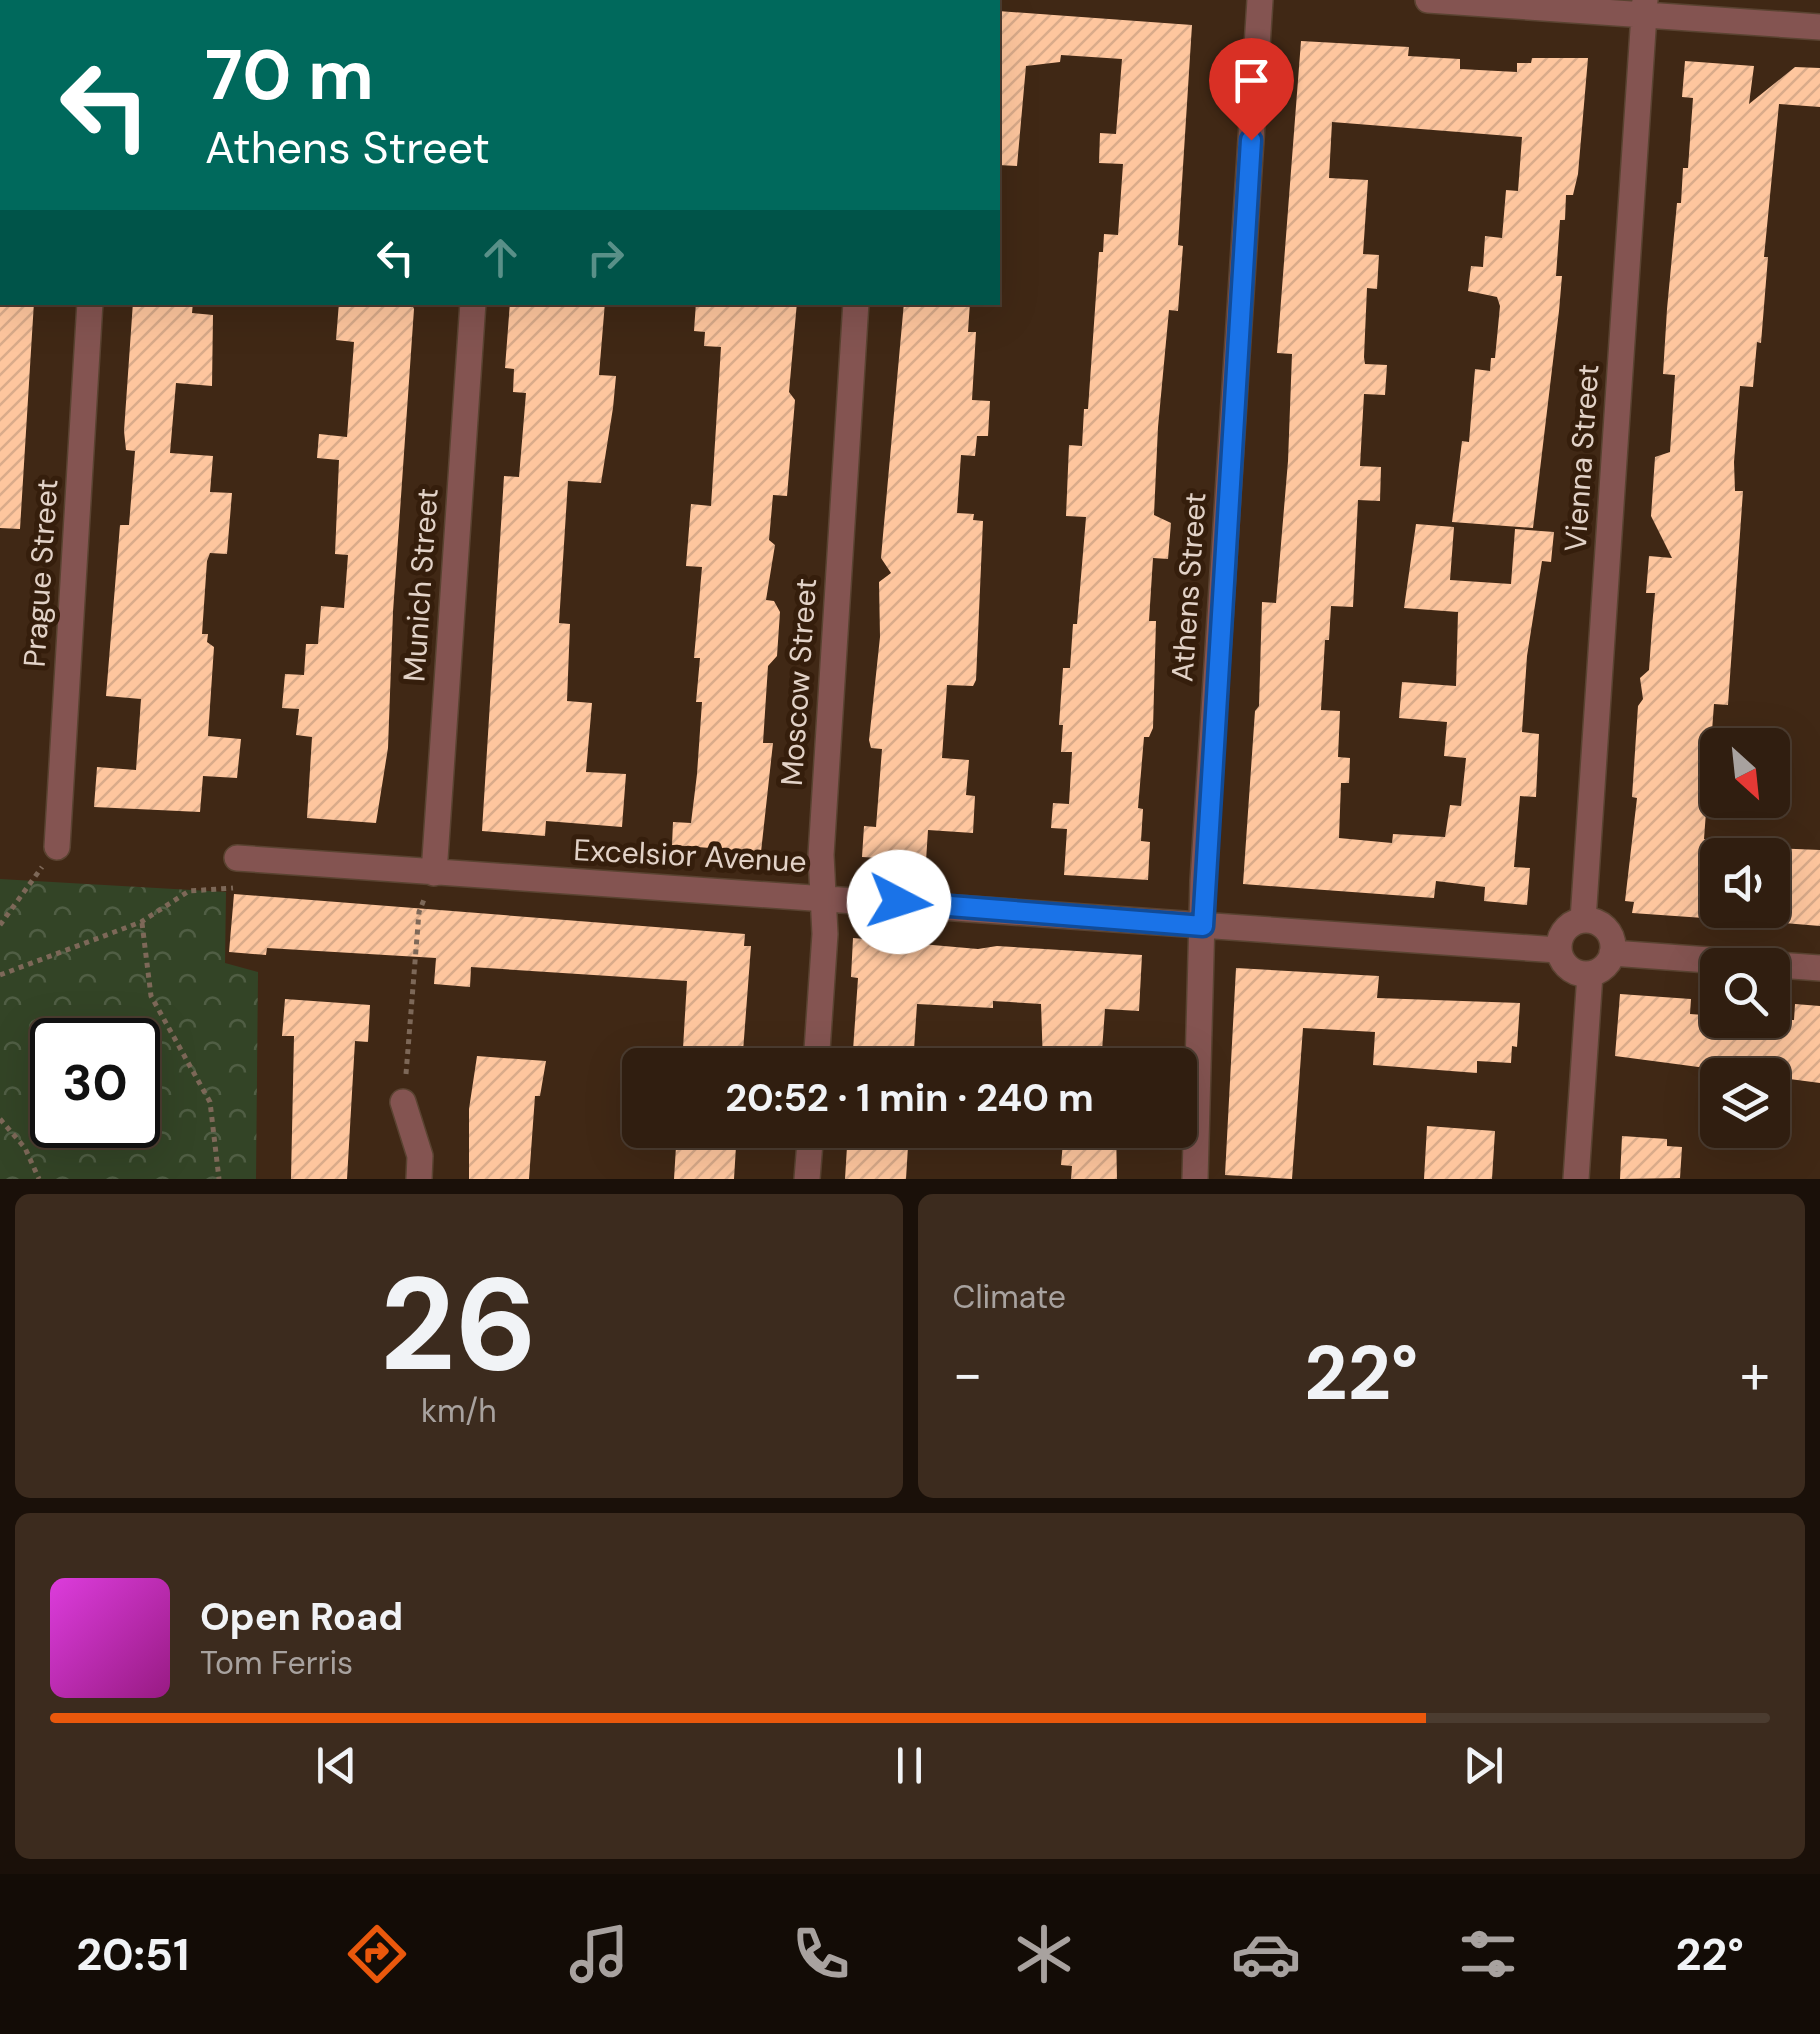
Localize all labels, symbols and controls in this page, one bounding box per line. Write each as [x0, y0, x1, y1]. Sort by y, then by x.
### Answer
text: 70 m [205, 30, 374, 121]
pin [1209, 38, 1294, 141]
icon: left [40, 40, 170, 170]
icon: arrive [1224, 53, 1279, 108]
text: Athens Street [205, 118, 490, 177]
icon: left [368, 230, 423, 285]
icon: ahead [473, 230, 528, 285]
icon: right [578, 230, 633, 285]
street label: Vienna Street [1555, 363, 1608, 553]
street label: Prague Street [14, 477, 67, 668]
street label: Munich Street [394, 487, 447, 683]
street label: Athens Street [1162, 491, 1215, 683]
street label: Moscow Street [772, 577, 825, 787]
north arrow [1700, 728, 1790, 818]
map controls [1700, 728, 1790, 1148]
street label: Excelsior Avenue [573, 830, 807, 881]
button: sound [1700, 838, 1790, 928]
position arrow [847, 850, 951, 954]
button: search [1700, 948, 1790, 1038]
speed limit sign: 30 [30, 1018, 160, 1148]
button: layers [1700, 1058, 1790, 1148]
text: 20:52 · 1 min · 240 m [725, 1073, 1094, 1123]
text: 26 [380, 1240, 537, 1409]
text: Climate [953, 1276, 1066, 1318]
text: 22° [1304, 1325, 1418, 1422]
text: − [953, 1338, 983, 1410]
text: + [1740, 1338, 1770, 1410]
text: km/h [421, 1390, 497, 1432]
text: Open Road [200, 1592, 403, 1642]
text: Tom Ferris [200, 1642, 353, 1684]
icon: previous [309, 1738, 364, 1793]
icon: pause [882, 1738, 937, 1793]
icon: next [1456, 1738, 1511, 1793]
icon: directions [342, 1919, 412, 1989]
icon: music [564, 1919, 634, 1989]
icon: phone [786, 1919, 856, 1989]
icon: climate [1009, 1919, 1079, 1989]
icon: car [1231, 1919, 1301, 1989]
icon: filters [1453, 1919, 1523, 1989]
text: 20:51 [76, 1925, 189, 1984]
text: 22° [1675, 1925, 1744, 1984]

